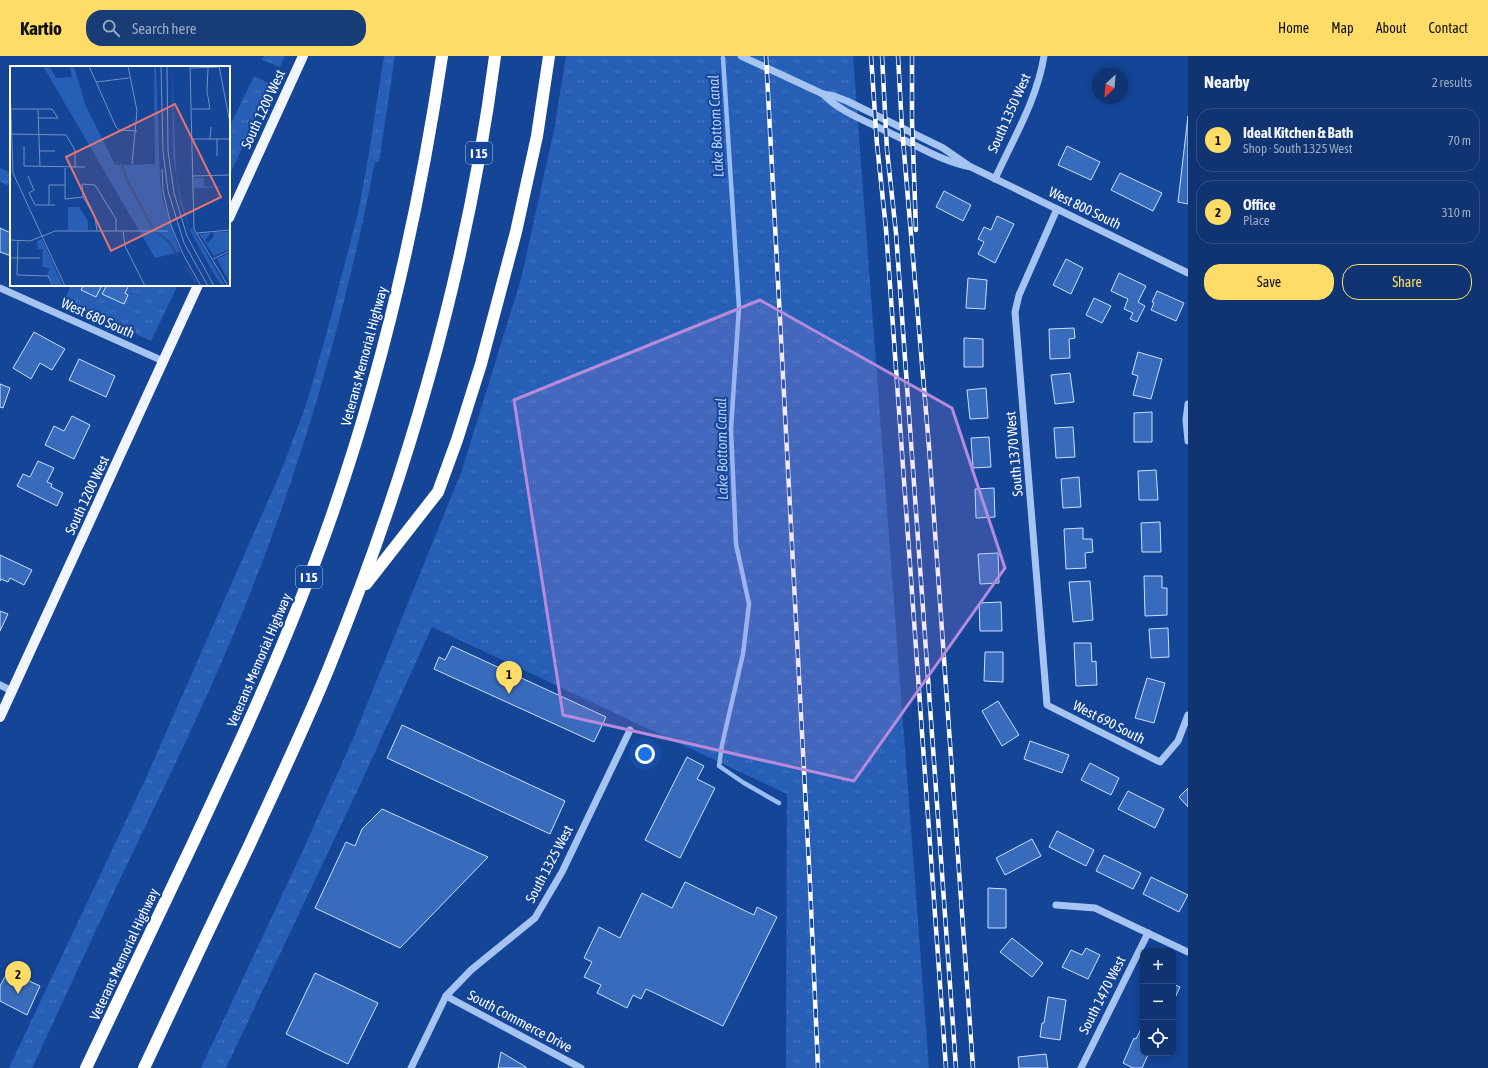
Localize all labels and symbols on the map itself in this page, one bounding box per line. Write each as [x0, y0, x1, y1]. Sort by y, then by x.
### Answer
inset map [10, 66, 230, 286]
street label: South 1200 West [238, 67, 288, 151]
north arrow [1092, 68, 1128, 104]
street label: South 1350 West [984, 71, 1034, 155]
water label: Lake Bottom Canal [704, 74, 727, 178]
road number: I 15 [466, 142, 492, 164]
street label: West 800 South [1046, 184, 1124, 232]
street label: Veterans Memorial Highway [338, 284, 390, 427]
street label: West 680 South [59, 295, 137, 341]
water label: Lake Bottom Canal [712, 398, 731, 500]
street label: South 1370 West [1002, 411, 1026, 497]
street label: South 1200 West [62, 453, 112, 537]
road number: I 15 [296, 566, 322, 588]
street label: Veterans Memorial Highway [224, 591, 295, 729]
pin: 1 [496, 661, 522, 694]
street label: West 690 South [1070, 697, 1148, 747]
your location [635, 744, 655, 764]
street label: South 1325 West [522, 823, 576, 905]
street label: Veterans Memorial Highway [86, 885, 162, 1022]
street label: South 1470 West [1076, 953, 1128, 1037]
pin: 2 [5, 961, 31, 994]
street label: South Commerce Drive [465, 987, 575, 1055]

